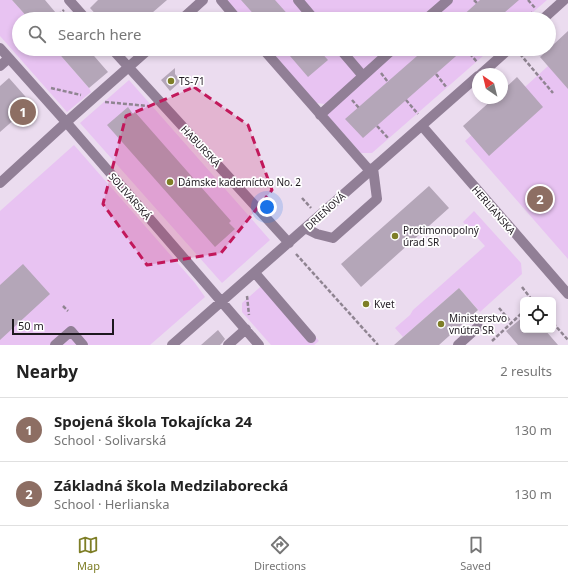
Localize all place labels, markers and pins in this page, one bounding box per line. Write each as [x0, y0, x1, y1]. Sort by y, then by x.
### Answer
place label: TS-71 [179, 74, 205, 88]
marker: TS-71 [166, 76, 176, 86]
pin: 1 [10, 97, 36, 127]
place label: Dámske kaderníctvo No. 2 [178, 175, 301, 189]
marker: Dámske kaderníctvo No. 2 [165, 177, 175, 187]
pin: 2 [527, 184, 553, 214]
place label: Protimonopolný úrad SR [403, 223, 480, 249]
marker: Protimonopolný úrad SR [390, 231, 400, 241]
place label: Kvet [374, 297, 395, 311]
marker: Kvet [361, 299, 371, 309]
place label: Ministerstvo vnútra SR [449, 311, 507, 337]
marker: Ministerstvo vnútra SR [436, 319, 446, 329]

